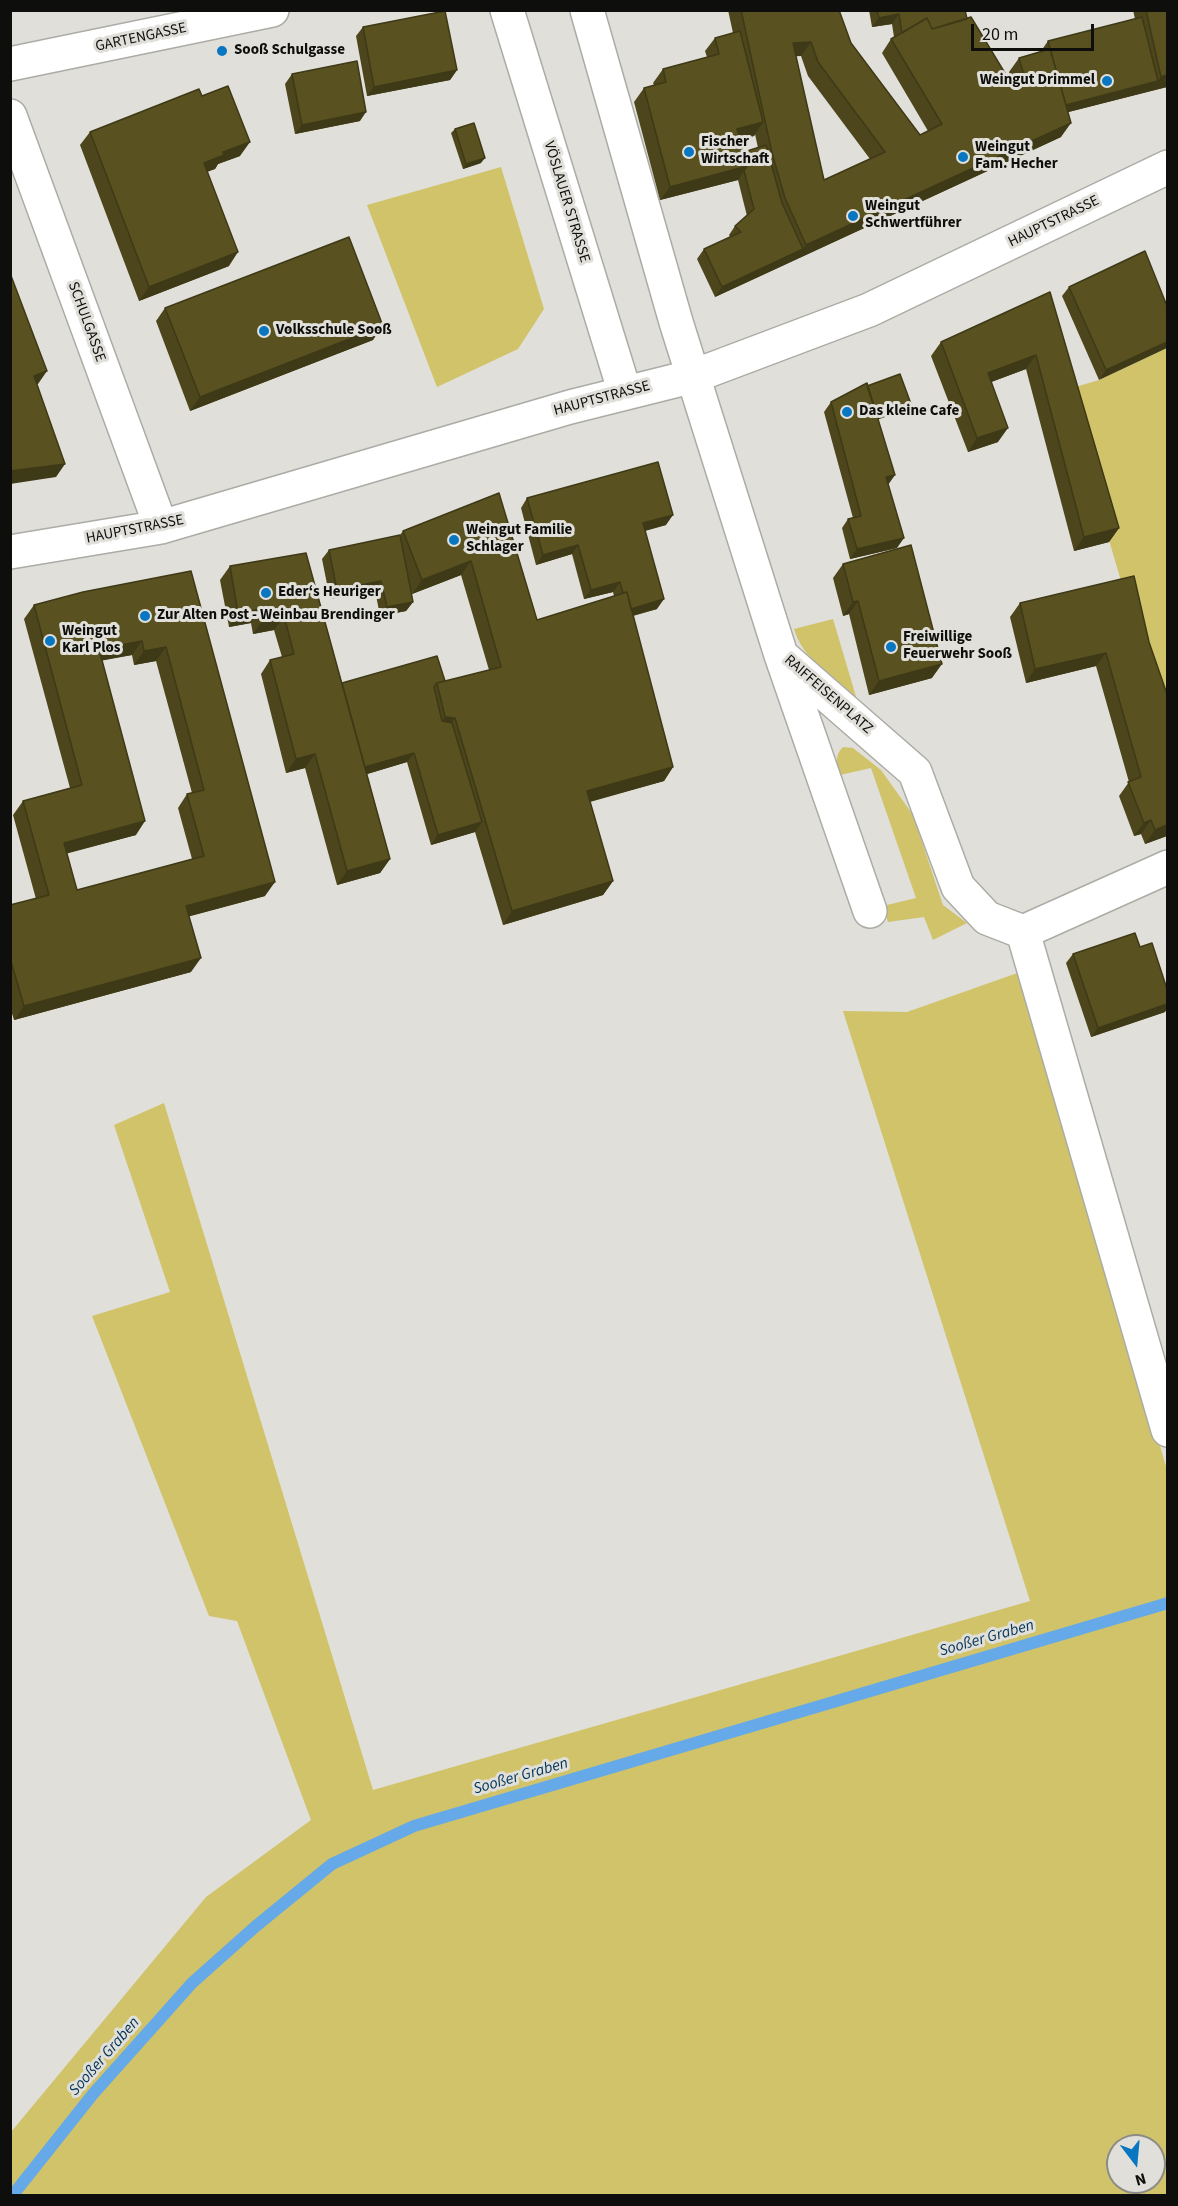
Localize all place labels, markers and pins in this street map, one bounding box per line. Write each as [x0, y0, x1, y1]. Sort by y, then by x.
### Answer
place label: Sooß Schulgasse [234, 42, 345, 60]
marker: Sooß Schulgasse [215, 44, 229, 58]
place label: Weingut Drimmel [980, 72, 1095, 90]
marker: Weingut Drimmel [1100, 74, 1114, 88]
place label: Fischer Wirtschaft [701, 134, 769, 169]
place label: Weingut Fam. Hecher [975, 139, 1058, 174]
marker: Fischer Wirtschaft [682, 145, 696, 159]
marker: Weingut Fam. Hecher [956, 150, 970, 164]
place label: Weingut Schwertführer [865, 198, 961, 233]
marker: Weingut Schwertführer [846, 209, 860, 223]
place label: Volksschule Sooß [276, 322, 392, 340]
marker: Volksschule Sooß [257, 324, 271, 338]
place label: Das kleine Cafe [859, 403, 959, 421]
marker: Das kleine Cafe [840, 405, 854, 419]
place label: Weingut Familie Schlager [466, 522, 572, 557]
marker: Weingut Familie Schlager [447, 533, 461, 547]
place label: Eder‘s Heuriger [278, 584, 381, 602]
marker: Eder‘s Heuriger [259, 586, 273, 600]
place label: Zur Alten Post - Weinbau Brendinger [157, 607, 395, 625]
marker: Zur Alten Post - Weinbau Brendinger [138, 609, 152, 623]
place label: Weingut Karl Plos [62, 623, 121, 658]
place label: Freiwillige Feuerwehr Sooß [903, 629, 1012, 664]
marker: Weingut Karl Plos [43, 634, 57, 648]
marker: Freiwillige Feuerwehr Sooß [884, 640, 898, 654]

